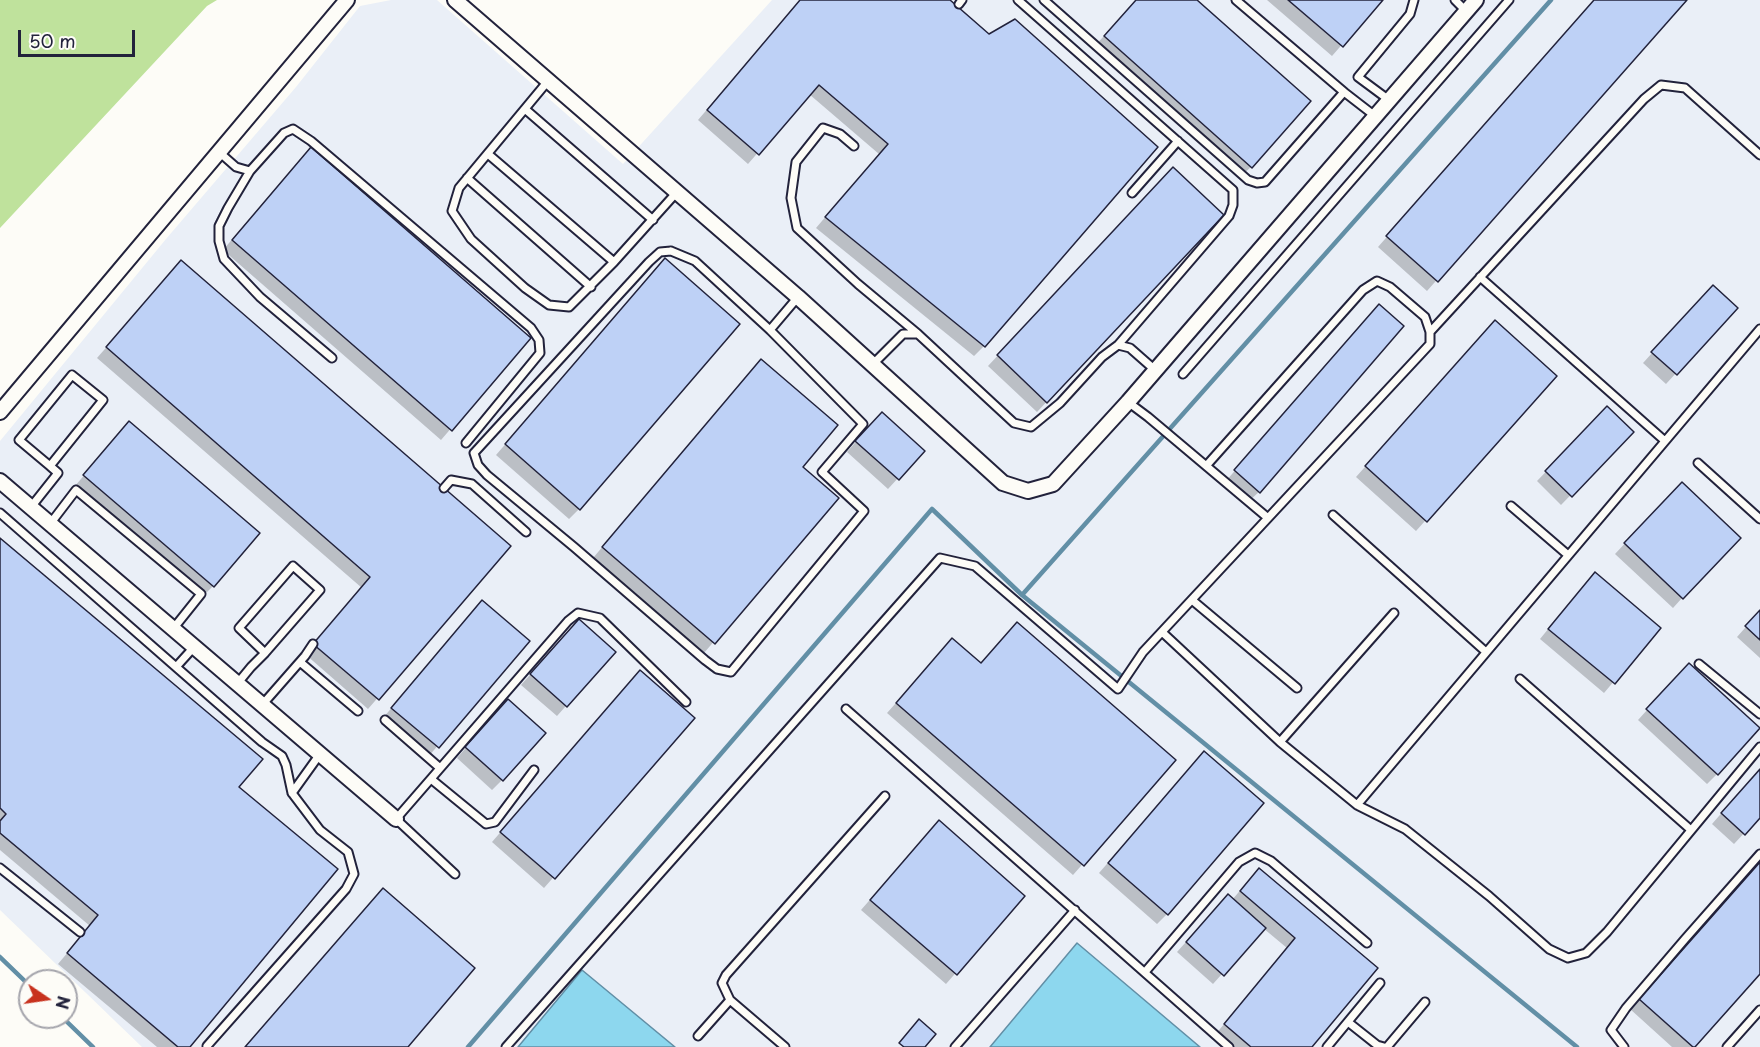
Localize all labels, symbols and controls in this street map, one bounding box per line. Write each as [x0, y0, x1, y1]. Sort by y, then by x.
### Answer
scale bar [21, 18, 138, 56]
text: 50 m [29, 27, 76, 54]
north arrow [18, 969, 78, 1029]
text: N [50, 994, 77, 1011]

